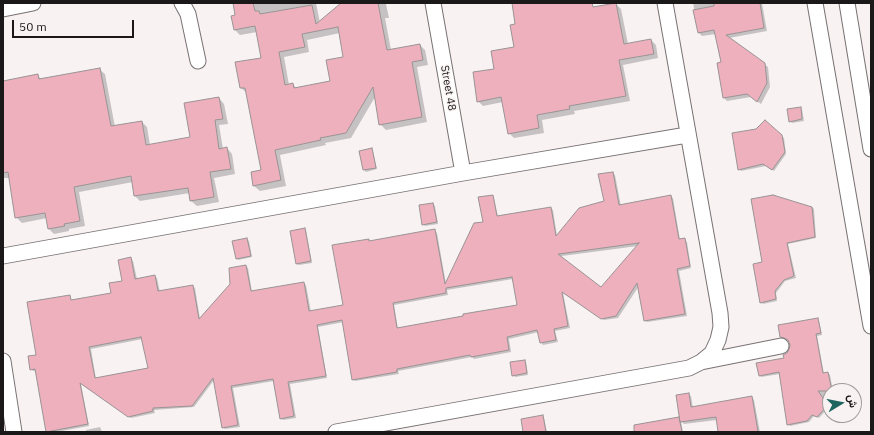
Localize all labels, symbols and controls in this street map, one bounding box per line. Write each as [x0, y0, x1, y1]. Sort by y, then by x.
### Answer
scale bar [14, 12, 136, 38]
text: 50 m [19, 19, 47, 34]
street label: Street 48 [438, 64, 458, 112]
north arrow [822, 383, 862, 423]
text: ش [845, 393, 861, 409]

